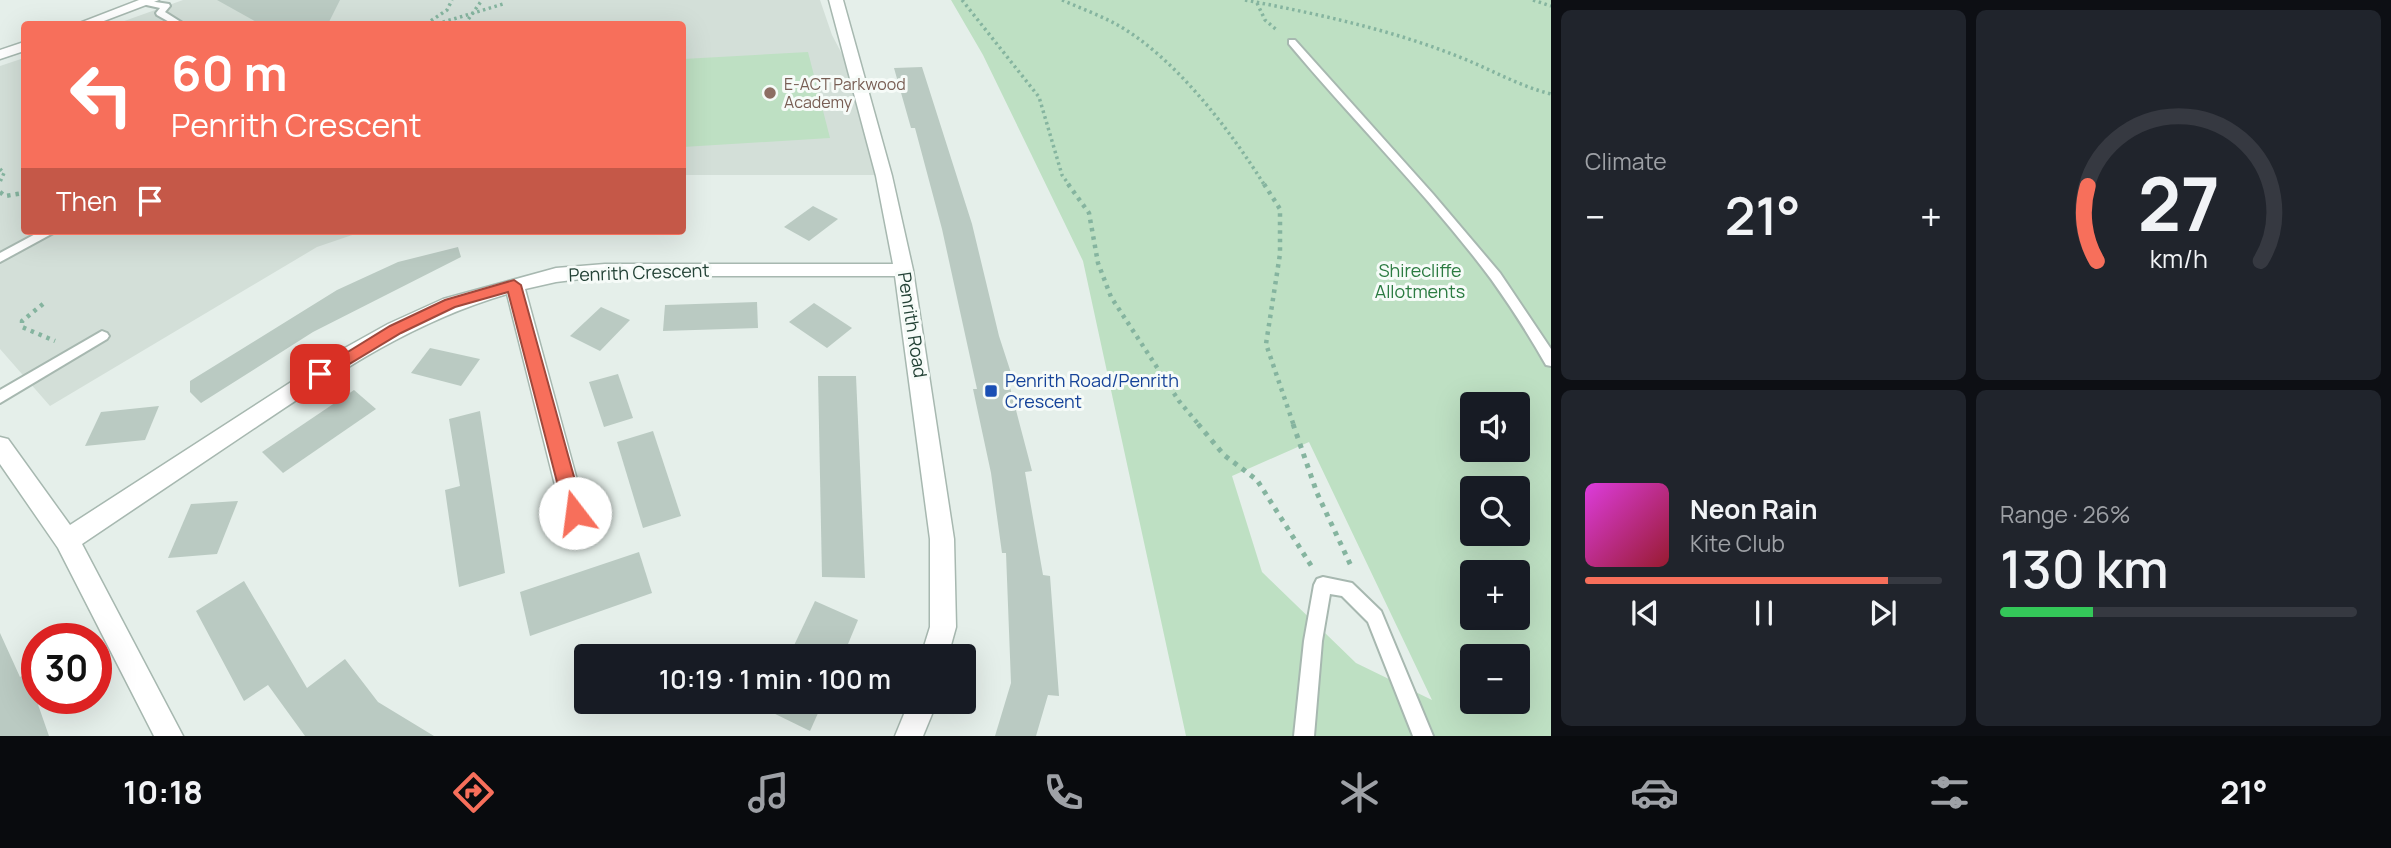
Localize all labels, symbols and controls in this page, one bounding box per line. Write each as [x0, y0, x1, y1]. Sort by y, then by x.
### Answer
text: 60 m [171, 39, 288, 106]
icon: left [56, 49, 147, 140]
place label: E-ACT Parkwood Academy [784, 73, 906, 113]
marker: E-ACT Parkwood Academy [762, 85, 778, 101]
text: Penrith Crescent [171, 103, 422, 147]
text: Climate [1585, 145, 1667, 177]
text: 27 [2137, 153, 2220, 253]
text: 21° [1725, 180, 1801, 251]
icon: arrive [131, 182, 169, 220]
text: Then [56, 183, 117, 219]
text: − [1585, 190, 1606, 242]
text: + [1920, 190, 1942, 242]
text: km/h [2149, 241, 2208, 276]
street label: Penrith Crescent [568, 258, 710, 286]
park label: Shirecliffe Allotments [1375, 258, 1465, 303]
street label: Penrith Road [893, 270, 933, 379]
pin [290, 344, 350, 404]
icon: arrive [301, 355, 339, 393]
place label: Penrith Road/Penrith Crescent [1005, 368, 1179, 413]
marker: Penrith Road/Penrith Crescent [983, 383, 999, 399]
map controls [1460, 392, 1530, 714]
button: sound [1460, 392, 1530, 462]
position arrow [538, 476, 612, 550]
button: search [1460, 476, 1530, 546]
text: Neon Rain [1690, 491, 1818, 527]
text: Range · 26% [2000, 498, 2131, 530]
text: Kite Club [1690, 527, 1785, 559]
text: 130 km [2000, 533, 2169, 604]
button: + [1460, 560, 1530, 630]
icon: previous [1626, 594, 1664, 632]
icon: pause [1745, 594, 1783, 632]
icon: next [1864, 594, 1902, 632]
speed limit sign: 30 [21, 623, 112, 714]
button: − [1460, 644, 1530, 714]
text: 10:19 · 1 min · 100 m [659, 661, 891, 697]
icon: directions [449, 768, 498, 817]
icon: music [744, 768, 793, 817]
icon: phone [1039, 768, 1088, 817]
icon: climate [1335, 768, 1384, 817]
icon: car [1630, 768, 1679, 817]
icon: filters [1925, 768, 1974, 817]
text: 10:18 [123, 770, 203, 814]
text: 21° [2220, 770, 2268, 814]

